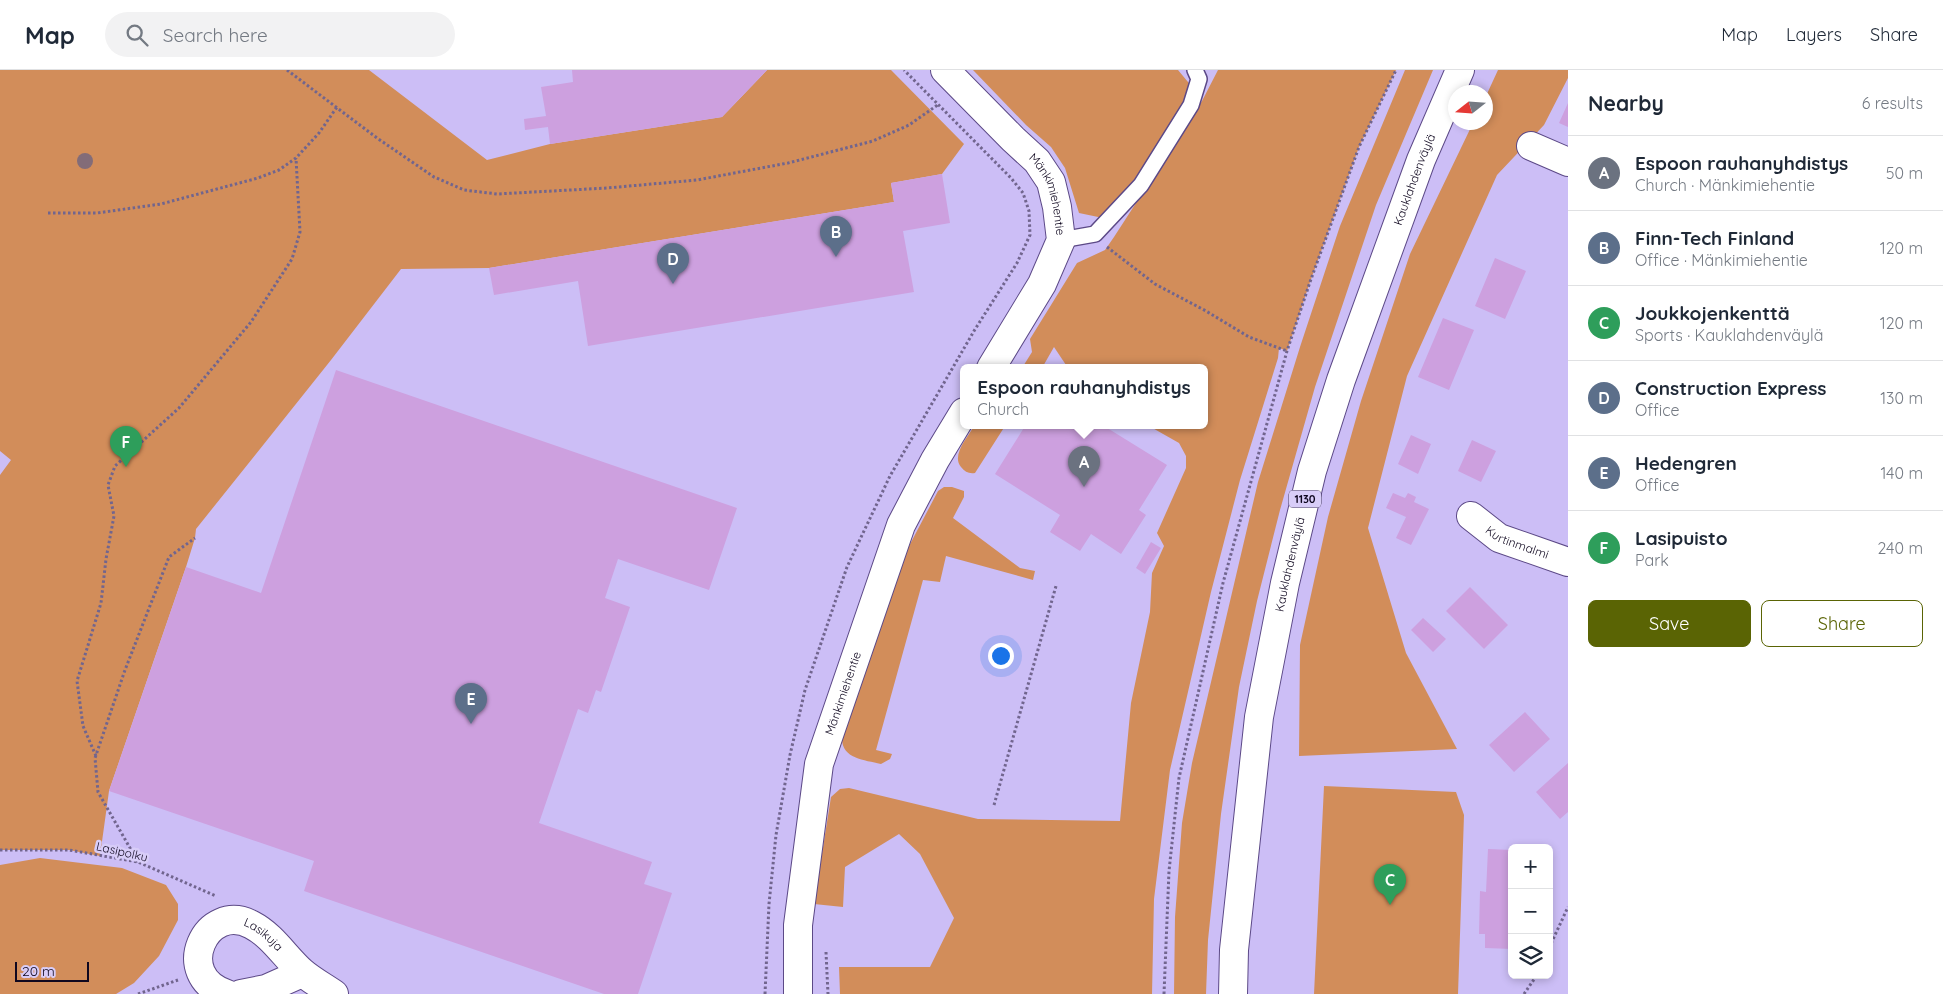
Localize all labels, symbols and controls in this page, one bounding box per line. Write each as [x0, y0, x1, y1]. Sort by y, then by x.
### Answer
search box [105, 12, 455, 57]
text: Map [25, 20, 75, 50]
icon: search [123, 21, 151, 49]
text: Search here [163, 23, 268, 47]
text: Map [1721, 23, 1758, 46]
text: Layers [1786, 23, 1842, 46]
text: Share [1870, 23, 1918, 46]
north arrow [1448, 85, 1493, 130]
text: Nearby [1588, 90, 1664, 116]
text: 6 results [1862, 93, 1923, 113]
street label: Kauklahdenväylä [1390, 131, 1438, 227]
street label: Mänkimiehentie [1026, 150, 1068, 236]
text: Espoon rauhanyhdistys [1635, 151, 1848, 175]
text: A [1599, 163, 1609, 183]
text: 50 m [1886, 163, 1923, 183]
text: Church · Mänkimiehentie [1635, 175, 1815, 195]
pin: B [820, 216, 852, 257]
text: Finn-Tech Finland [1635, 226, 1794, 250]
text: B [1599, 238, 1609, 258]
text: 120 m [1880, 238, 1923, 258]
pin: D [657, 243, 689, 284]
text: Office · Mänkimiehentie [1635, 250, 1808, 270]
text: Joukkojenkenttä [1635, 301, 1790, 325]
text: C [1599, 313, 1609, 333]
text: 120 m [1880, 313, 1923, 333]
text: Sports · Kauklahdenväylä [1635, 325, 1824, 345]
popup [960, 364, 1208, 429]
text: Espoon rauhanyhdistys [977, 375, 1191, 399]
text: Construction Express [1635, 376, 1826, 400]
text: D [1598, 388, 1610, 408]
text: 130 m [1880, 388, 1923, 408]
text: Church [977, 399, 1029, 419]
text: Office [1635, 400, 1680, 420]
pin: F [110, 426, 142, 467]
pin: A [1068, 446, 1100, 487]
text: Hedengren [1635, 451, 1737, 475]
text: E [1599, 463, 1609, 483]
text: 140 m [1880, 463, 1923, 483]
text: Office [1635, 475, 1680, 495]
road number: 1130 [1289, 490, 1321, 508]
street label: Kauklahdenväylä [1272, 515, 1308, 613]
street label: Kurtinmalmi [1483, 522, 1551, 562]
text: Lasipuisto [1635, 526, 1728, 550]
text: F [1600, 538, 1609, 558]
text: 240 m [1877, 538, 1923, 558]
text: Park [1635, 550, 1669, 570]
button: Save [1588, 600, 1751, 647]
button: Share [1761, 600, 1923, 647]
your location [988, 643, 1014, 669]
street label: Mänkimiehentie [821, 649, 864, 737]
pin: E [455, 683, 487, 724]
street label: Lasipolku [95, 838, 149, 865]
map controls [1508, 844, 1553, 979]
button: + [1508, 844, 1553, 889]
pin: C [1374, 864, 1406, 905]
button: − [1508, 889, 1553, 934]
street label: Lasikuja [242, 914, 286, 954]
button: layers [1508, 934, 1553, 979]
scale bar [15, 959, 89, 982]
text: 20 m [22, 962, 55, 980]

